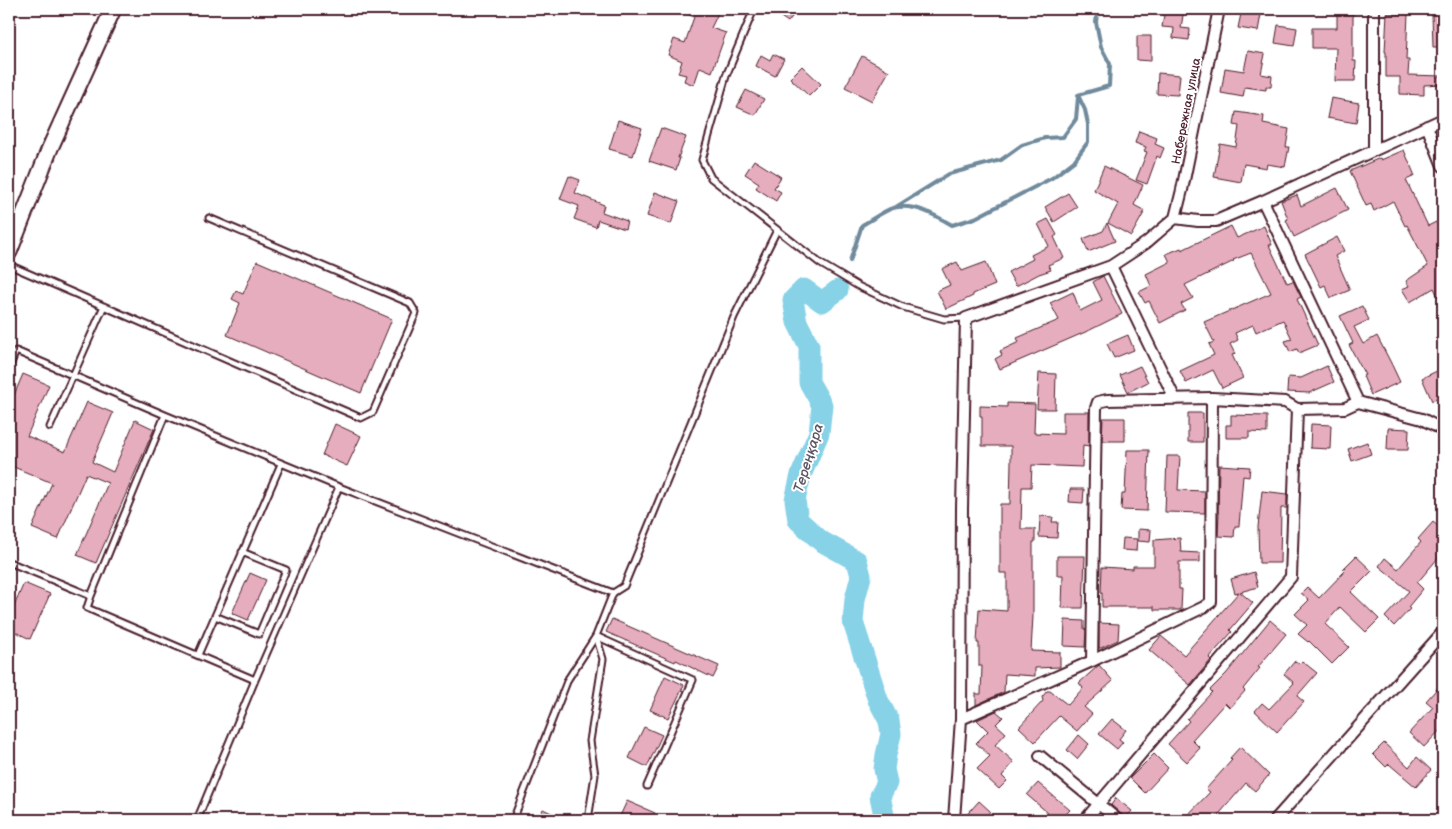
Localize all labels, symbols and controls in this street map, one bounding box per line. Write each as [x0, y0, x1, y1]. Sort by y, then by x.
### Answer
street label: Набережная улица [1169, 57, 1204, 166]
water label: Тереңқара [790, 422, 827, 495]

